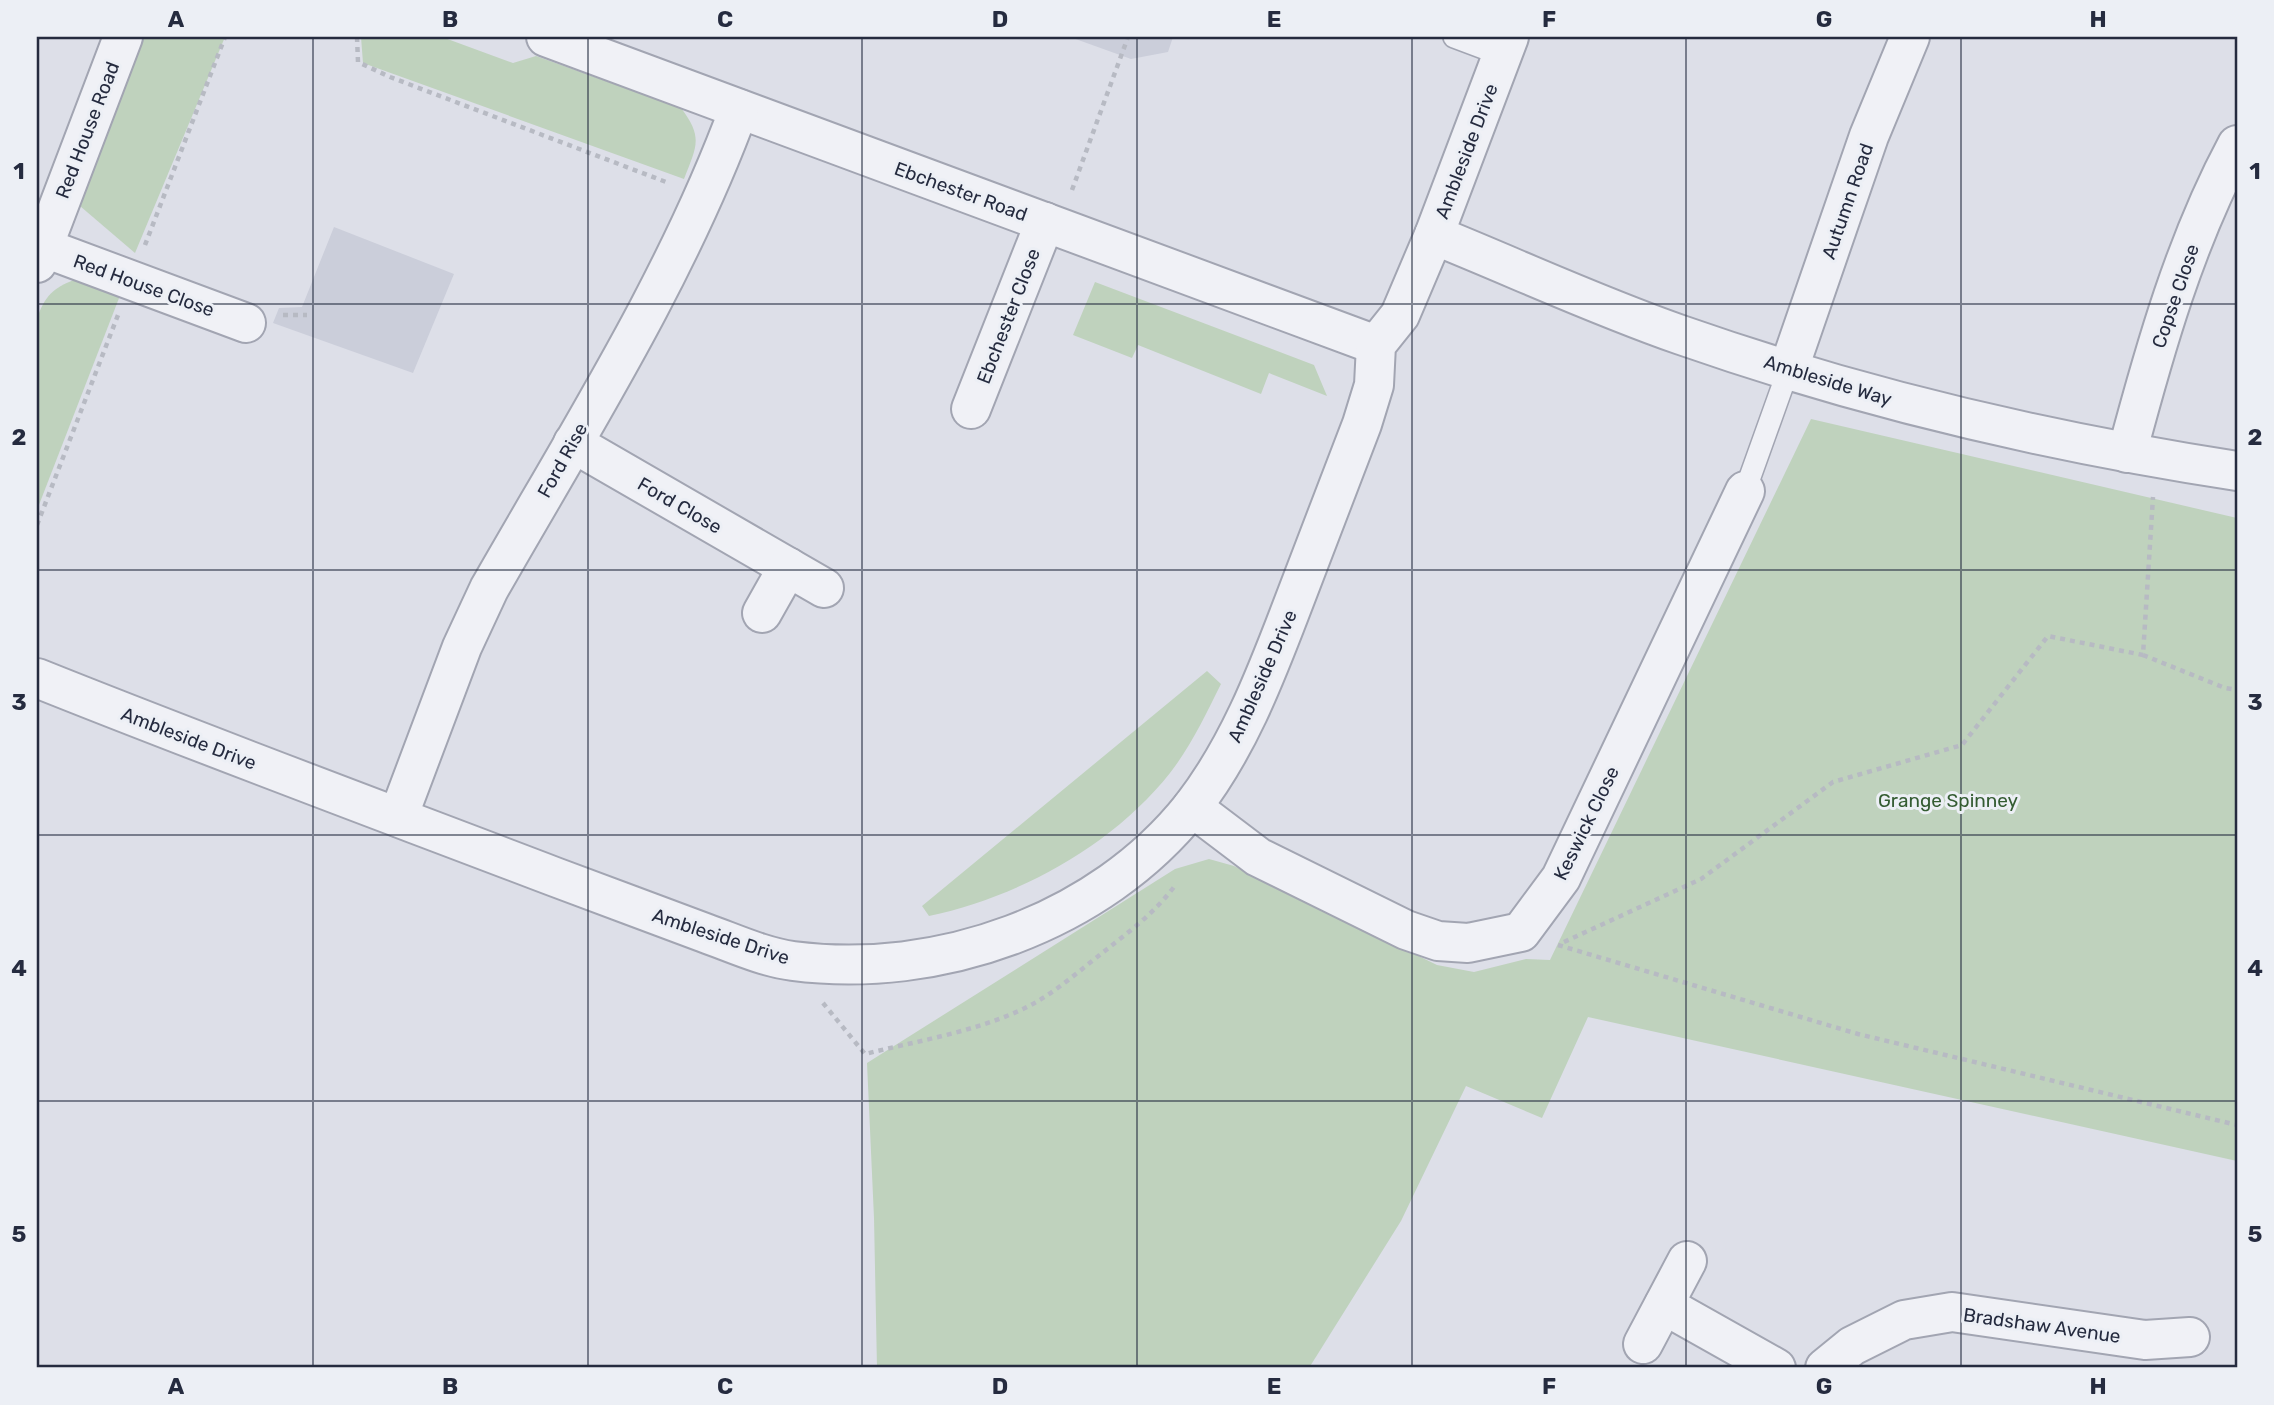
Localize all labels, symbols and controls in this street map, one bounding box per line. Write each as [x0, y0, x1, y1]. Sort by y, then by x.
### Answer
text: A [168, 5, 185, 33]
text: B [442, 5, 458, 33]
text: C [717, 5, 733, 33]
text: D [992, 5, 1008, 33]
text: E [1267, 5, 1281, 33]
text: F [1542, 5, 1556, 33]
text: G [1816, 5, 1832, 33]
text: H [2089, 5, 2107, 33]
street label: Red House Road [51, 58, 124, 202]
street label: Ambleside Drive [1430, 80, 1503, 222]
street label: Autumn Road [1817, 140, 1878, 262]
text: 1 [13, 157, 25, 185]
street label: Ebchester Road [891, 157, 1030, 226]
text: 1 [2249, 157, 2261, 185]
street label: Copse Close [2147, 241, 2204, 351]
street label: Ebchester Close [972, 245, 1045, 387]
street label: Red House Close [70, 249, 217, 322]
street label: Ambleside Way [1761, 350, 1894, 411]
street label: Ford Rise [532, 419, 592, 502]
text: 2 [12, 423, 26, 451]
text: 2 [2248, 423, 2262, 451]
street label: Ford Close [634, 472, 726, 539]
street label: Ambleside Drive [1223, 606, 1302, 746]
text: 3 [11, 688, 27, 716]
text: 3 [2247, 688, 2263, 716]
street label: Ambleside Drive [118, 702, 260, 775]
street label: Keswick Close [1549, 762, 1624, 884]
park label: Grange Spinney [1878, 789, 2018, 812]
street label: Ambleside Drive [649, 903, 792, 969]
text: 4 [11, 954, 27, 982]
text: 4 [2247, 954, 2263, 982]
text: 5 [12, 1220, 27, 1248]
text: 5 [2248, 1220, 2263, 1248]
street label: Bradshaw Avenue [1962, 1303, 2122, 1348]
text: A [168, 1372, 185, 1400]
text: B [442, 1372, 458, 1400]
text: C [717, 1372, 733, 1400]
text: D [992, 1372, 1008, 1400]
text: E [1267, 1372, 1281, 1400]
text: F [1542, 1372, 1556, 1400]
text: G [1816, 1372, 1832, 1400]
text: H [2089, 1372, 2107, 1400]

